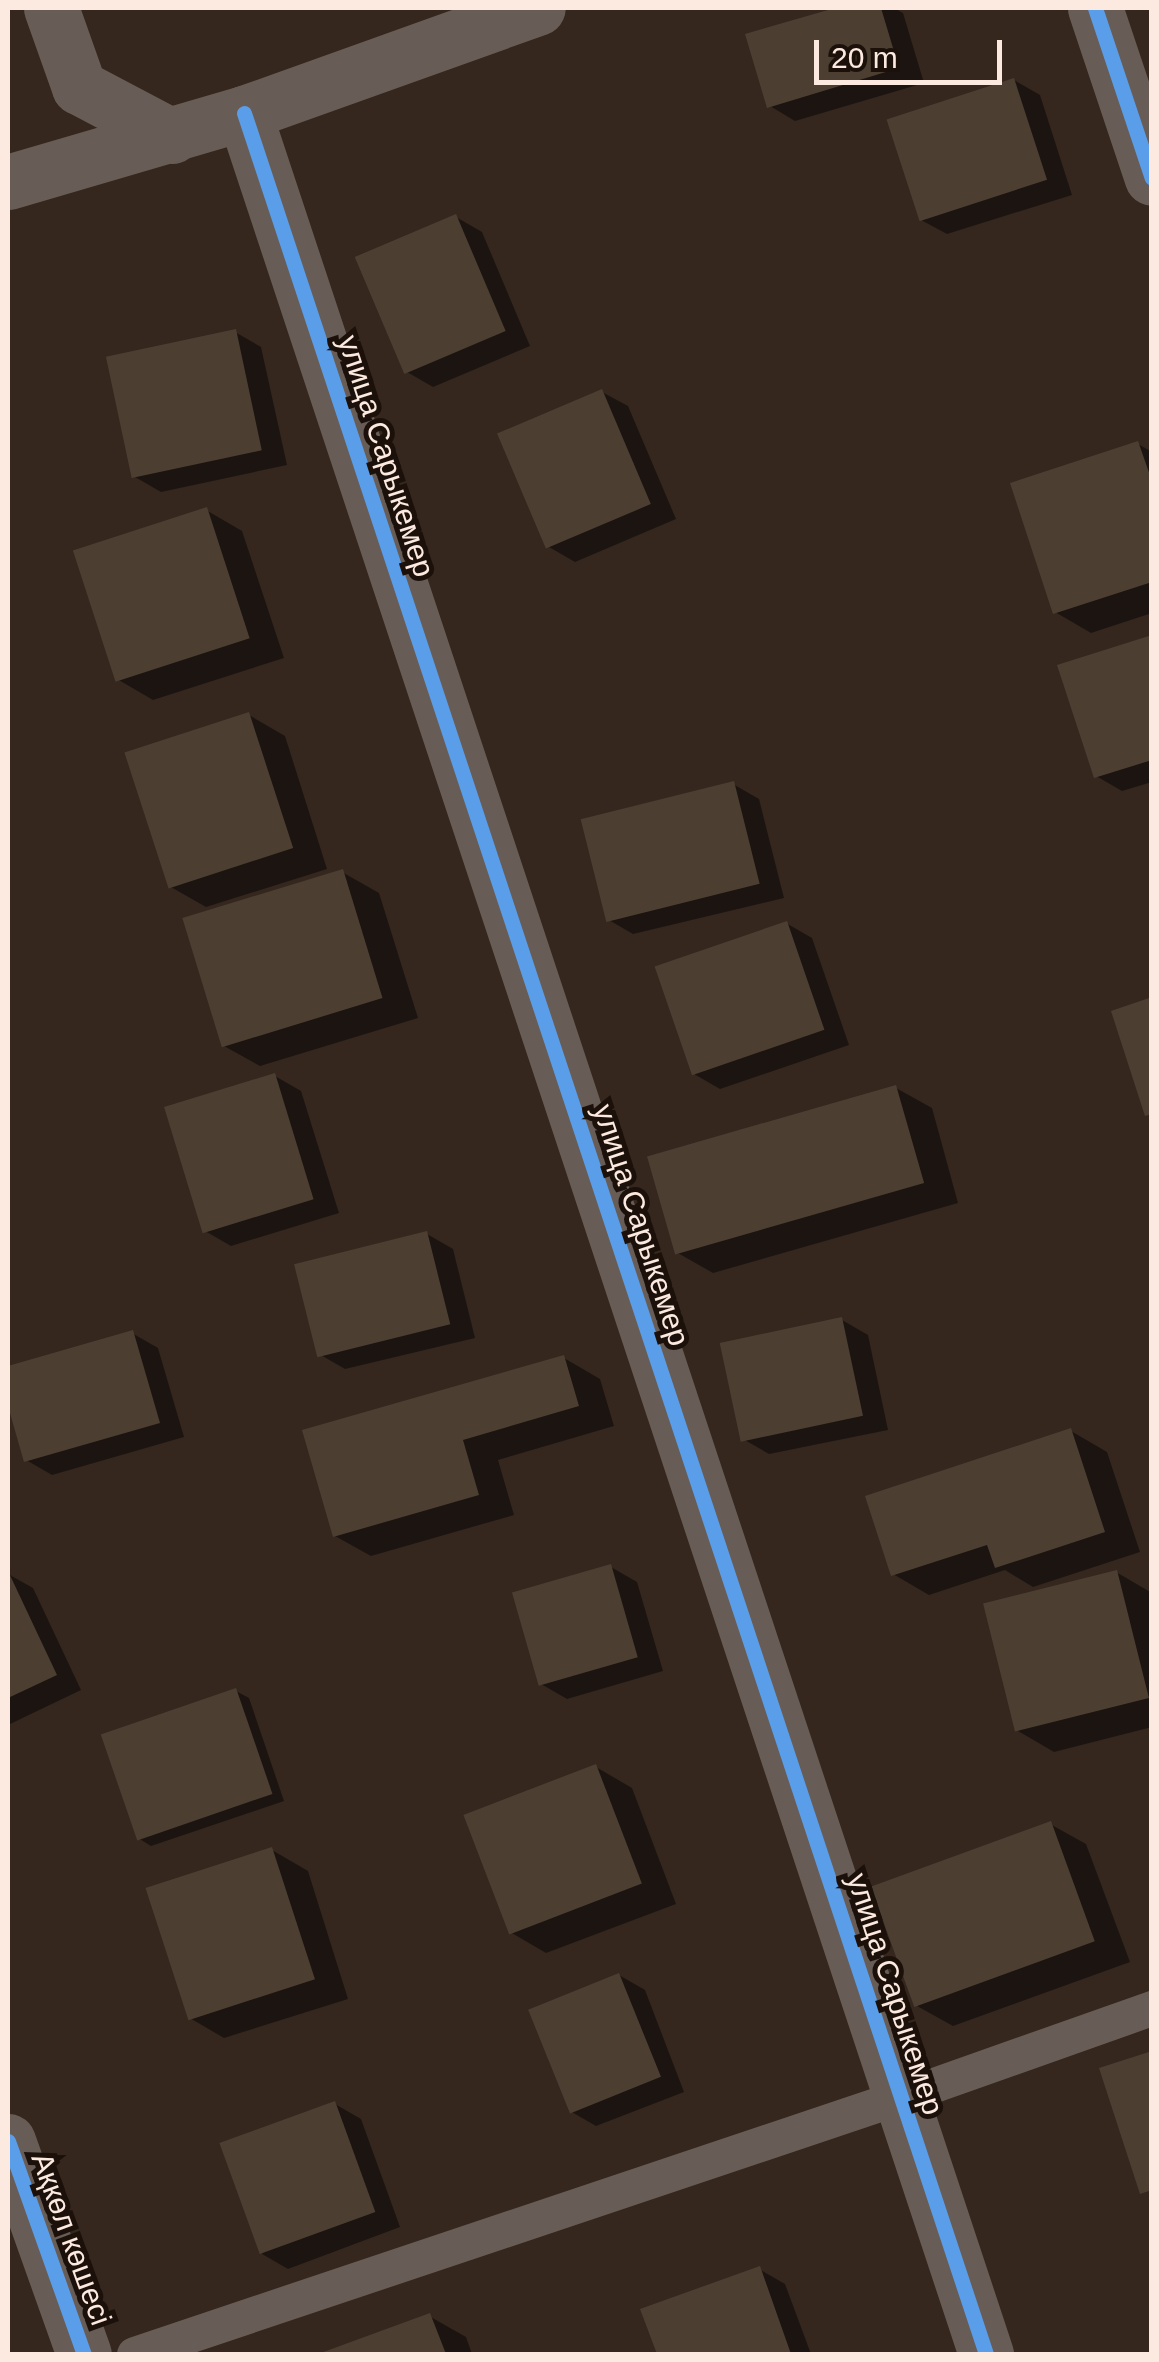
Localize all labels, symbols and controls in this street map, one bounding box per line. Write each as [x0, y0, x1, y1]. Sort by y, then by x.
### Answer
scale bar [819, 20, 1006, 82]
text: 20 m [831, 41, 898, 74]
street label: улица Сарыкемер [330, 331, 442, 581]
street label: улица Сарыкемер [585, 1100, 697, 1350]
street label: улица Сарыкемер [839, 1869, 951, 2119]
street label: Ақкөл көшесі [23, 2148, 119, 2330]

